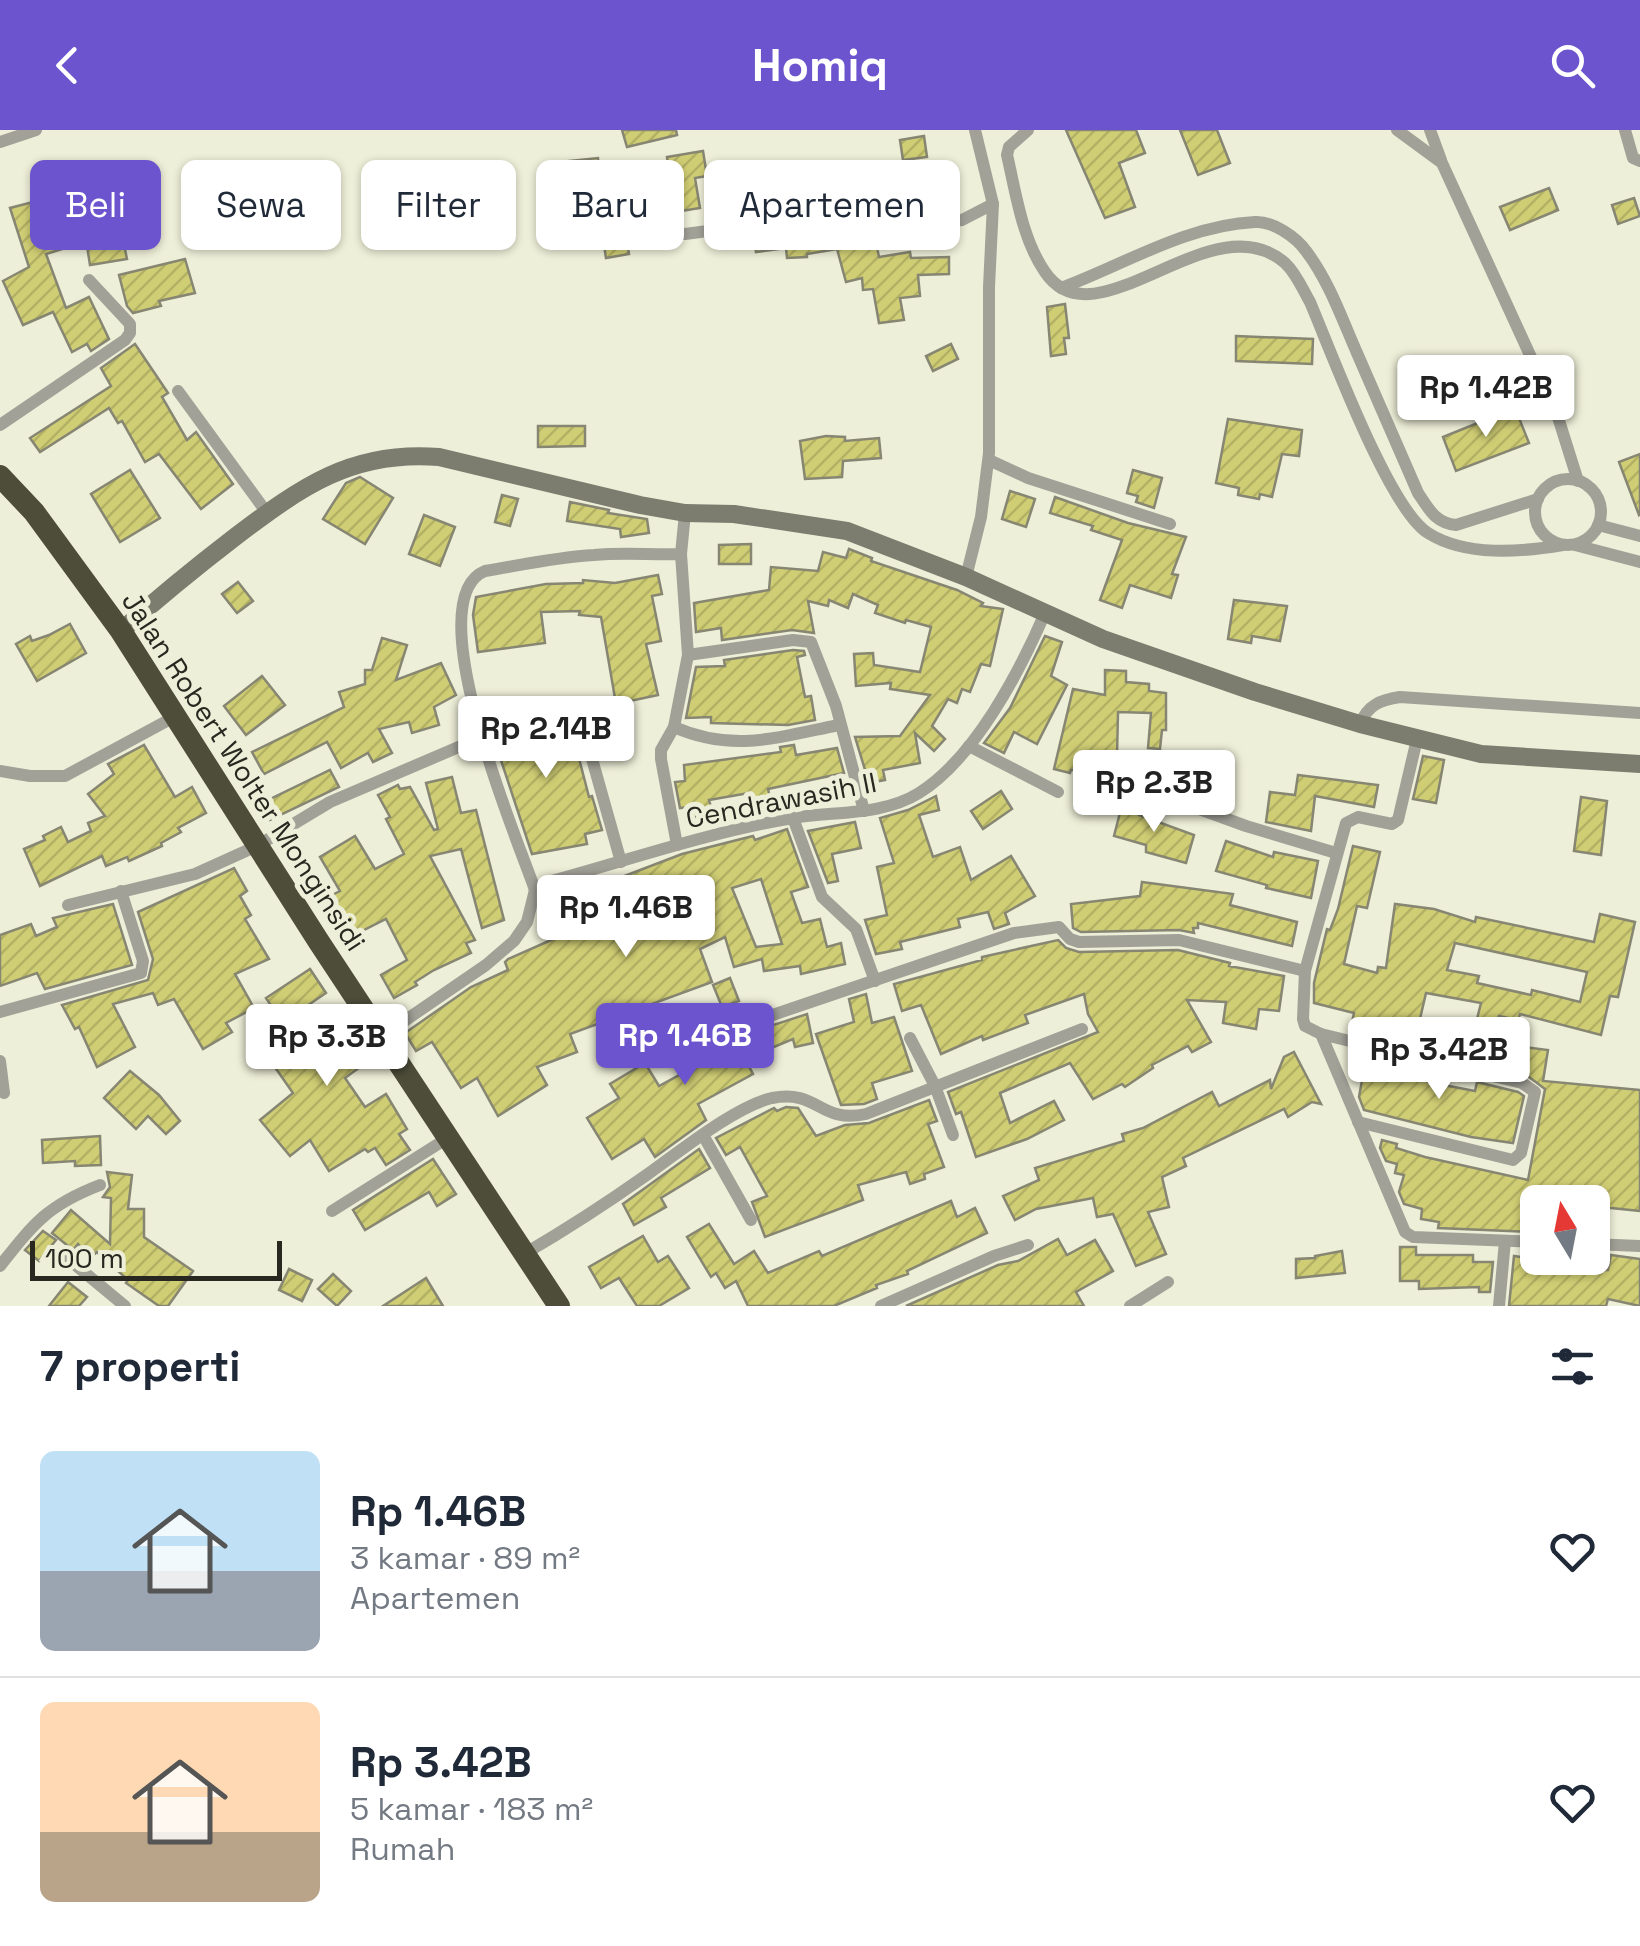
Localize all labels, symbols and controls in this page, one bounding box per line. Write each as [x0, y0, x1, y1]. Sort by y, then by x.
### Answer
text: Homiq [752, 37, 888, 94]
icon: back [40, 38, 95, 93]
icon: search [1545, 38, 1600, 93]
chip: Beli [30, 160, 161, 250]
chip: Sewa [181, 160, 341, 250]
chip: Filter [361, 160, 516, 250]
chip: Baru [536, 160, 684, 250]
chip: Apartemen [704, 160, 960, 250]
pin: Rp 1.42B [1383, 355, 1589, 440]
text: Rp 1.42B [1419, 367, 1553, 407]
street label: Jalan Robert Wolter Monginsidi [114, 584, 374, 958]
pin: Rp 2.14B [443, 696, 649, 781]
text: Rp 2.14B [480, 708, 612, 748]
pin: Rp 2.3B [1062, 750, 1246, 835]
text: Rp 2.3B [1095, 762, 1213, 802]
street label: Cendrawasih II [683, 764, 879, 836]
pin: Rp 1.46B [523, 875, 729, 960]
text: Rp 1.46B [559, 887, 693, 927]
pin: Rp 1.46B [582, 1003, 788, 1088]
pin: Rp 3.3B [235, 1004, 419, 1089]
text: Rp 1.46B [618, 1015, 752, 1055]
text: Rp 3.3B [268, 1016, 386, 1056]
pin: Rp 3.42B [1336, 1017, 1542, 1102]
text: Rp 3.42B [1370, 1029, 1508, 1069]
north arrow [1520, 1185, 1610, 1275]
map controls [1520, 1185, 1610, 1275]
scale bar [30, 1236, 282, 1280]
text: 100 m [45, 1240, 124, 1276]
icon: filters [1545, 1339, 1600, 1394]
text: 7 properti [40, 1340, 240, 1393]
text: Rp 1.46B [350, 1485, 526, 1538]
icon: home [120, 1491, 240, 1611]
icon: heart [1545, 1524, 1600, 1579]
text: 3 kamar · 89 m² [350, 1538, 580, 1578]
text: Apartemen [350, 1578, 520, 1618]
text: Rp 3.42B [350, 1736, 532, 1789]
icon: home [120, 1742, 240, 1862]
icon: heart [1545, 1775, 1600, 1830]
text: 5 kamar · 183 m² [350, 1789, 593, 1829]
text: Rumah [350, 1829, 455, 1869]

